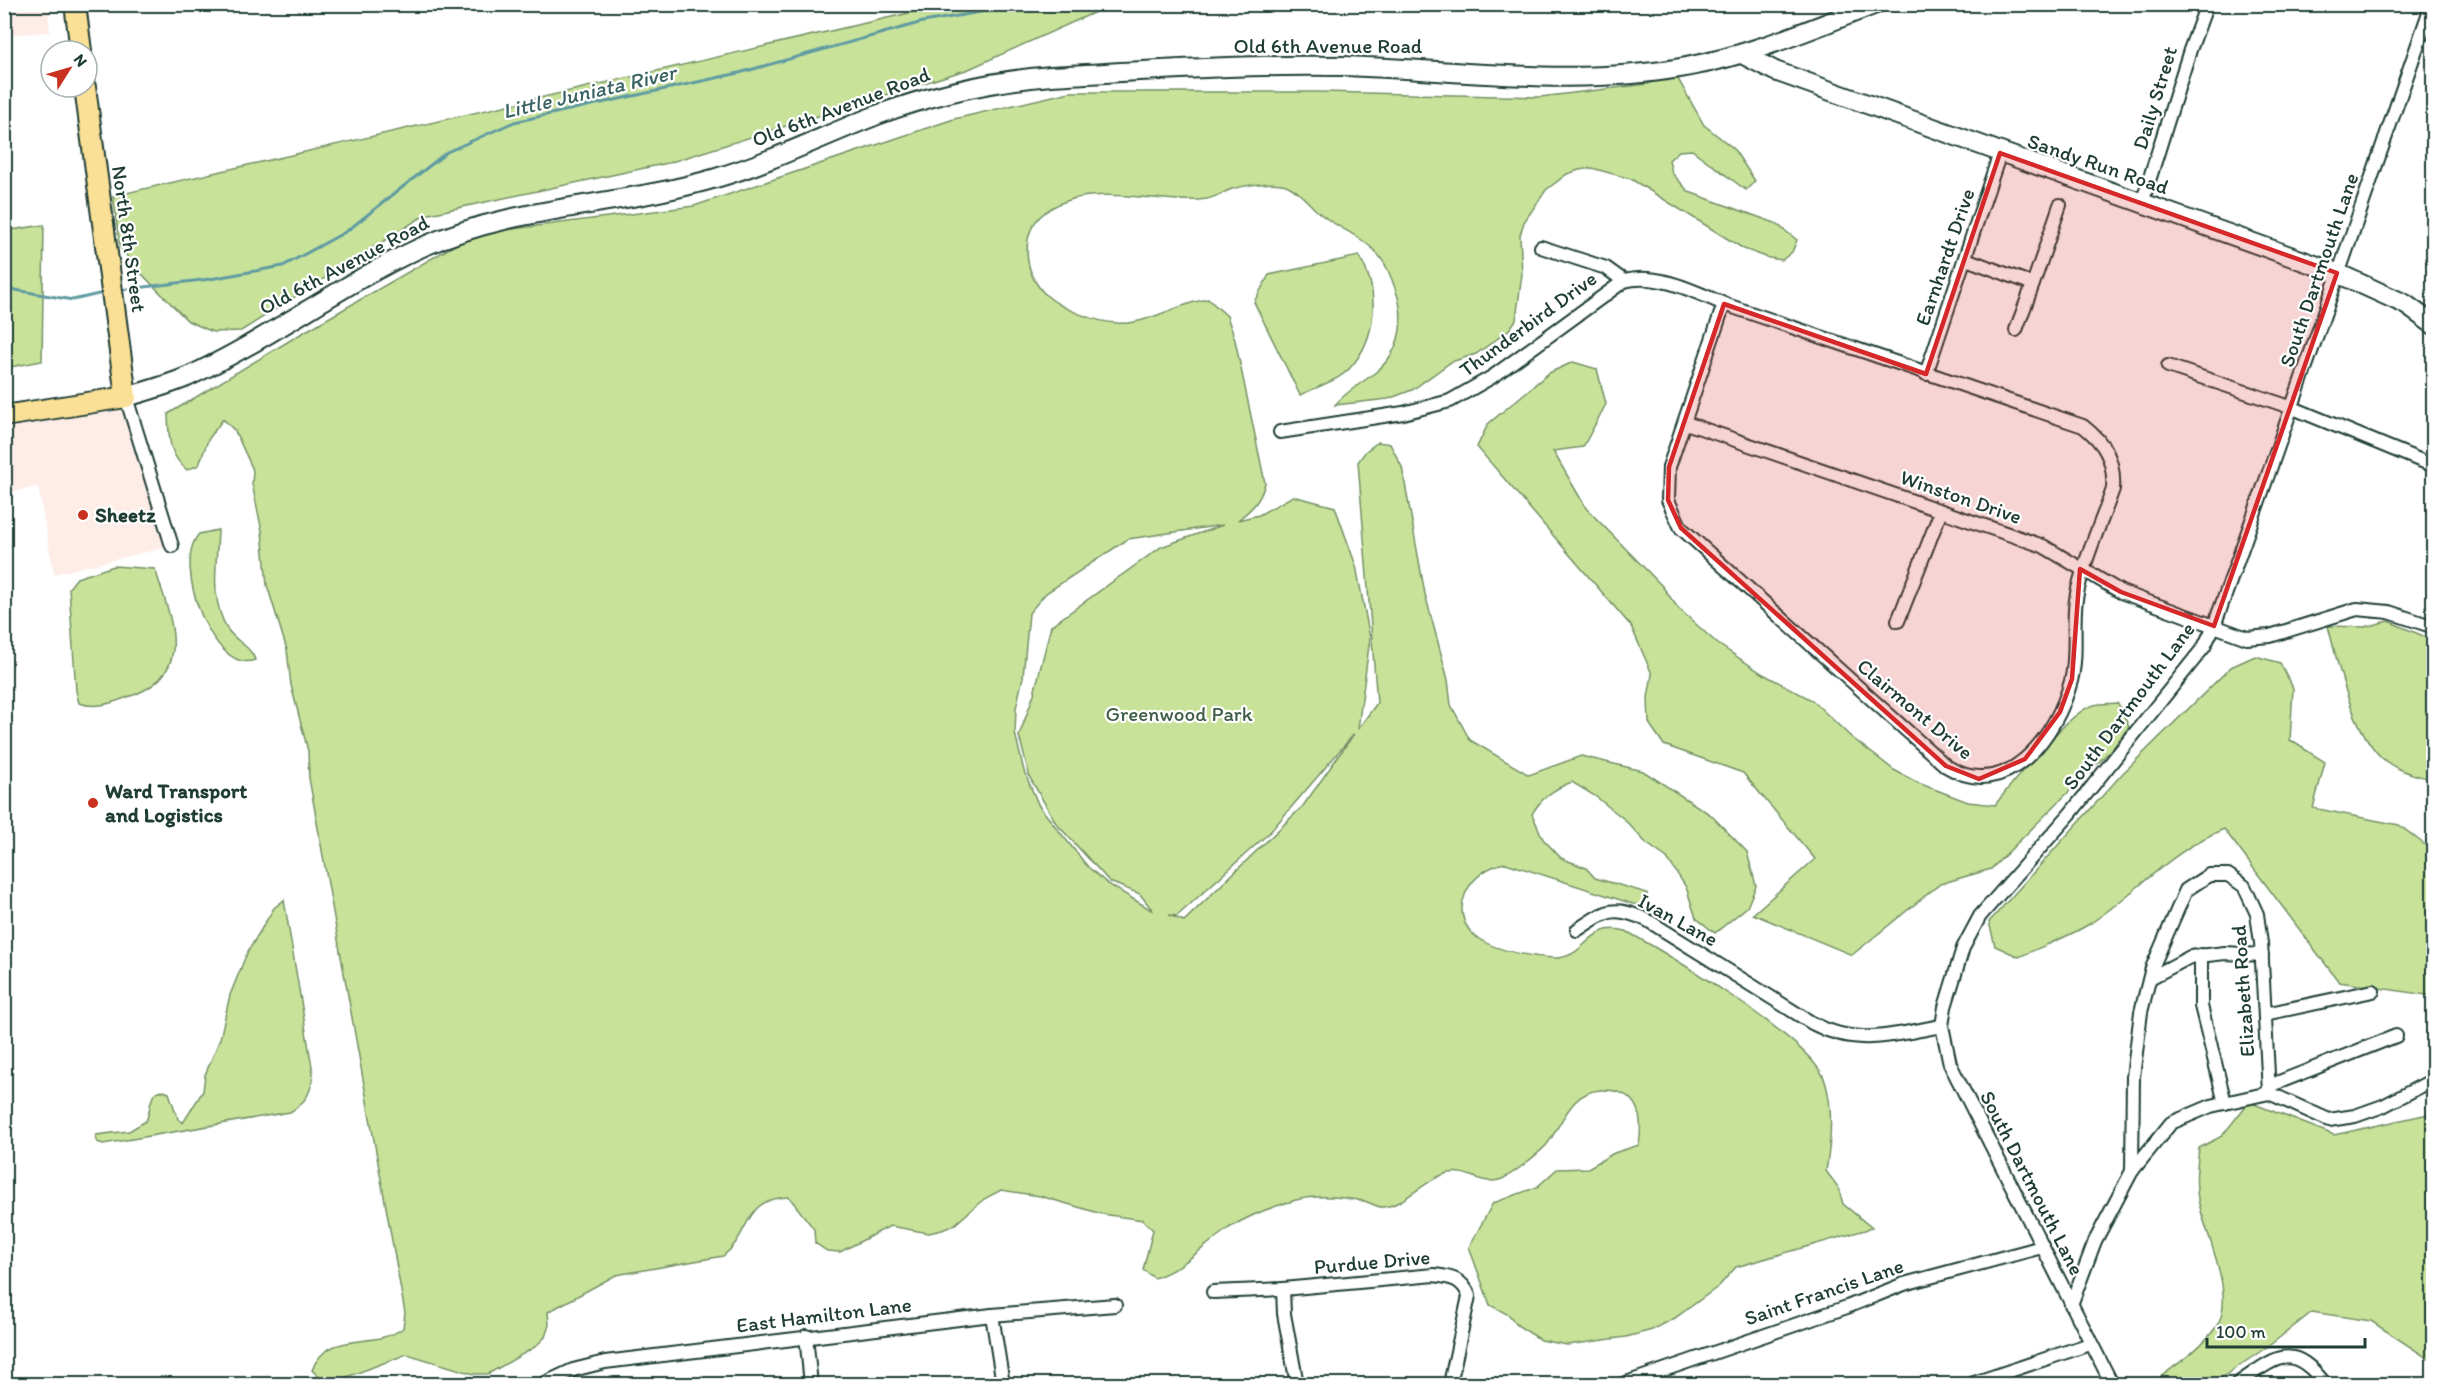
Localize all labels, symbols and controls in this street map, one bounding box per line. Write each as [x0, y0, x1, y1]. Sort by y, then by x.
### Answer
street label: Old 6th Avenue Road [1234, 33, 1423, 58]
north arrow [39, 39, 99, 99]
street label: Daily Street [2127, 43, 2182, 152]
text: N [70, 50, 91, 70]
water label: Little Juniata River [500, 58, 681, 125]
street label: Old 6th Avenue Road [748, 61, 934, 152]
street label: Sandy Run Road [2024, 128, 2172, 199]
street label: North 8th Street [107, 164, 152, 314]
street label: South Dartmouth Lane [2274, 170, 2363, 370]
street label: Earnhardt Drive [1909, 185, 1980, 329]
street label: Old 6th Avenue Road [255, 209, 433, 320]
street label: Thunderbird Drive [1454, 265, 1601, 382]
street label: Winston Drive [1897, 464, 2025, 529]
place label: Sheetz [95, 502, 156, 527]
marker: Sheetz [76, 508, 90, 522]
street label: South Dartmouth Lane [2057, 617, 2200, 795]
street label: Clairmont Drive [1852, 653, 1978, 764]
park label: Greenwood Park [1105, 701, 1253, 726]
place label: Ward Transport and Logistics [105, 778, 247, 828]
marker: Ward Transport and Logistics [86, 796, 100, 810]
street label: Ivan Lane [1634, 887, 1722, 952]
street label: Elizabeth Road [2225, 924, 2260, 1058]
street label: South Dartmouth Lane [1975, 1086, 2090, 1279]
street label: Purdue Drive [1313, 1244, 1431, 1279]
street label: Saint Francis Lane [1741, 1253, 1907, 1330]
street label: East Hamilton Lane [735, 1291, 913, 1338]
scale bar [2207, 1311, 2364, 1349]
text: 100 m [2216, 1321, 2266, 1343]

